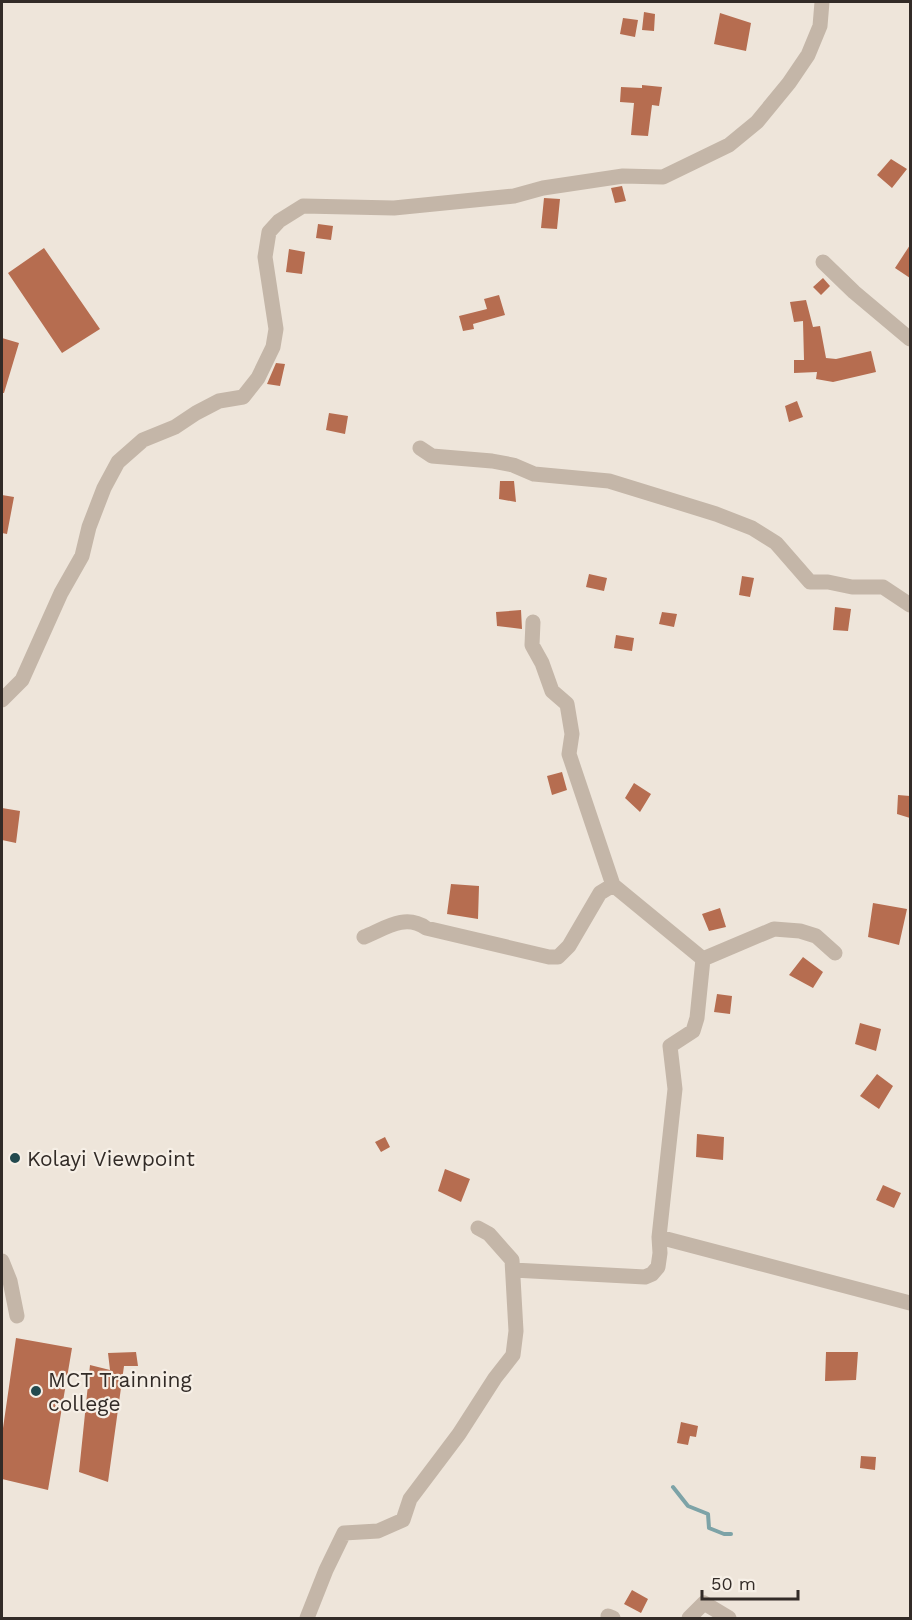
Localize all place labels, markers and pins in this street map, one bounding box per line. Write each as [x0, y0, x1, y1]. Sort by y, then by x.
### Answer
place label: Kolayi Viewpoint [27, 1146, 195, 1171]
marker: Kolayi Viewpoint [8, 1151, 22, 1165]
place label: MCT Trainning college [48, 1367, 193, 1416]
marker: MCT Trainning college [29, 1384, 43, 1398]

